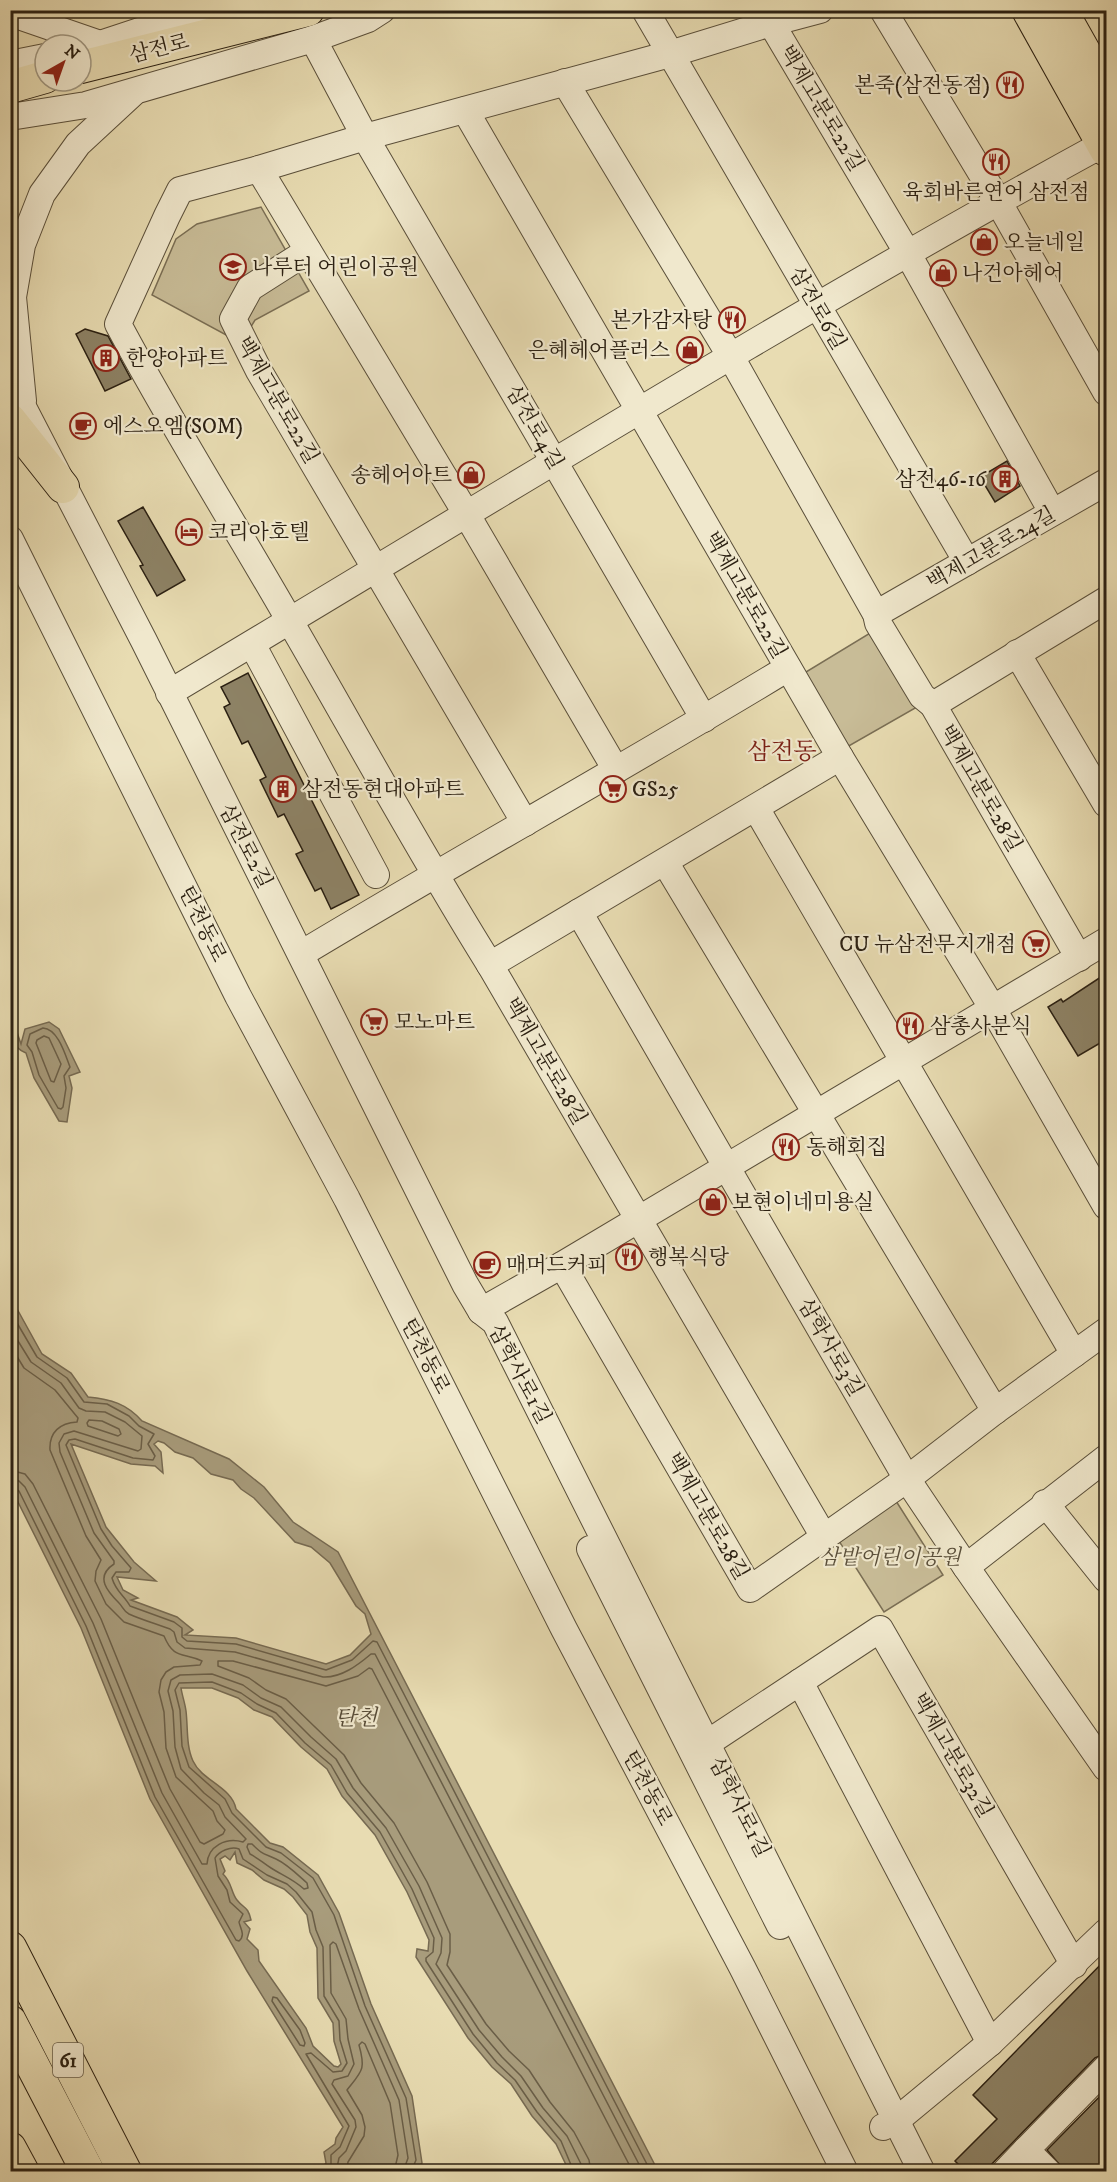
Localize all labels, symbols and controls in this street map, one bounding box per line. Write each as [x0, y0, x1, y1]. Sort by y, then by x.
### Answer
street label: 삼전로 [127, 29, 192, 69]
north arrow [33, 33, 93, 93]
text: N [61, 40, 83, 64]
street label: 백제고분로22길 [773, 41, 869, 176]
restaurant icon: 본죽(삼전동점) [995, 70, 1025, 100]
place label: 본죽(삼전동점) [854, 73, 990, 99]
restaurant icon: 육회바른연어 삼전점 [981, 147, 1011, 177]
place label: 육회바른연어 삼전점 [902, 180, 1090, 206]
shop icon: 오늘네일 [969, 227, 999, 257]
place label: 오늘네일 [1004, 230, 1085, 256]
school or university icon: 나루터 어린이공원 [218, 252, 248, 282]
place label: 나루터 어린이공원 [252, 255, 419, 281]
shop icon: 나건아헤어 [928, 258, 958, 288]
place label: 나건아헤어 [962, 261, 1063, 287]
street label: 삼전로6길 [783, 262, 851, 355]
restaurant icon: 본가감자탕 [717, 305, 747, 335]
place label: 본가감자탕 [611, 308, 713, 334]
street label: 백제고분로22길 [230, 332, 324, 469]
shop icon: 은혜헤어플러스 [675, 335, 705, 365]
place label: 은혜헤어플러스 [528, 338, 670, 364]
building icon: 한양아파트 [91, 343, 121, 373]
place label: 한양아파트 [126, 346, 227, 372]
street label: 삼전로4길 [500, 381, 569, 474]
cafe icon: 에스오엠(SOM) [68, 411, 98, 441]
place label: 에스오엠(SOM) [103, 414, 243, 440]
shop icon: 송헤어아트 [456, 460, 486, 490]
place label: 송헤어아트 [351, 463, 452, 489]
building icon: 삼전46-16 [990, 464, 1020, 494]
place label: 삼전46-16 [895, 467, 987, 493]
street label: 백제고분로24길 [923, 502, 1060, 596]
hotel icon: 코리아호텔 [174, 517, 204, 547]
place label: 코리아호텔 [208, 520, 309, 546]
street label: 백제고분로22길 [698, 527, 792, 664]
street label: 백제고분로28길 [933, 720, 1027, 857]
district label: 삼전동 [747, 737, 817, 767]
building icon: 삼전동현대아파트 [268, 774, 298, 804]
supermarket icon: GS25 [598, 774, 628, 804]
place label: 삼전동현대아파트 [302, 777, 464, 803]
place label: GS25 [632, 777, 678, 803]
street label: 삼전로2길 [213, 800, 277, 893]
street label: 탄천동로 [173, 882, 232, 967]
supermarket icon: CU 뉴삼전무지개점 [1021, 929, 1051, 959]
place label: CU 뉴삼전무지개점 [839, 932, 1016, 958]
street label: 백제고분로28길 [498, 993, 592, 1130]
supermarket icon: 모노마트 [359, 1007, 389, 1037]
place label: 모노마트 [394, 1010, 475, 1036]
restaurant icon: 삼총사분식 [895, 1011, 925, 1041]
place label: 삼총사분식 [930, 1014, 1031, 1040]
restaurant icon: 동해회집 [771, 1132, 801, 1162]
place label: 동해회집 [806, 1135, 887, 1161]
shop icon: 보현이네미용실 [698, 1187, 728, 1217]
place label: 보현이네미용실 [732, 1190, 874, 1216]
restaurant icon: 행복식당 [614, 1242, 644, 1272]
place label: 행복식당 [648, 1245, 730, 1271]
cafe icon: 매머드커피 [472, 1250, 502, 1280]
place label: 매머드커피 [506, 1253, 607, 1279]
street label: 삼학사로3길 [792, 1294, 869, 1401]
street label: 탄천동로 [395, 1314, 455, 1399]
street label: 삼학사로1길 [482, 1320, 556, 1429]
street label: 백제고분로28길 [660, 1448, 754, 1585]
park label: 삼밭어린이공원 [819, 1545, 963, 1571]
street label: 백제고분로32길 [906, 1688, 998, 1823]
water label: 탄천 [335, 1705, 379, 1732]
street label: 탄천동로 [617, 1747, 678, 1830]
street label: 삼학사로1길 [703, 1753, 775, 1862]
road number: 61 [53, 2043, 83, 2077]

